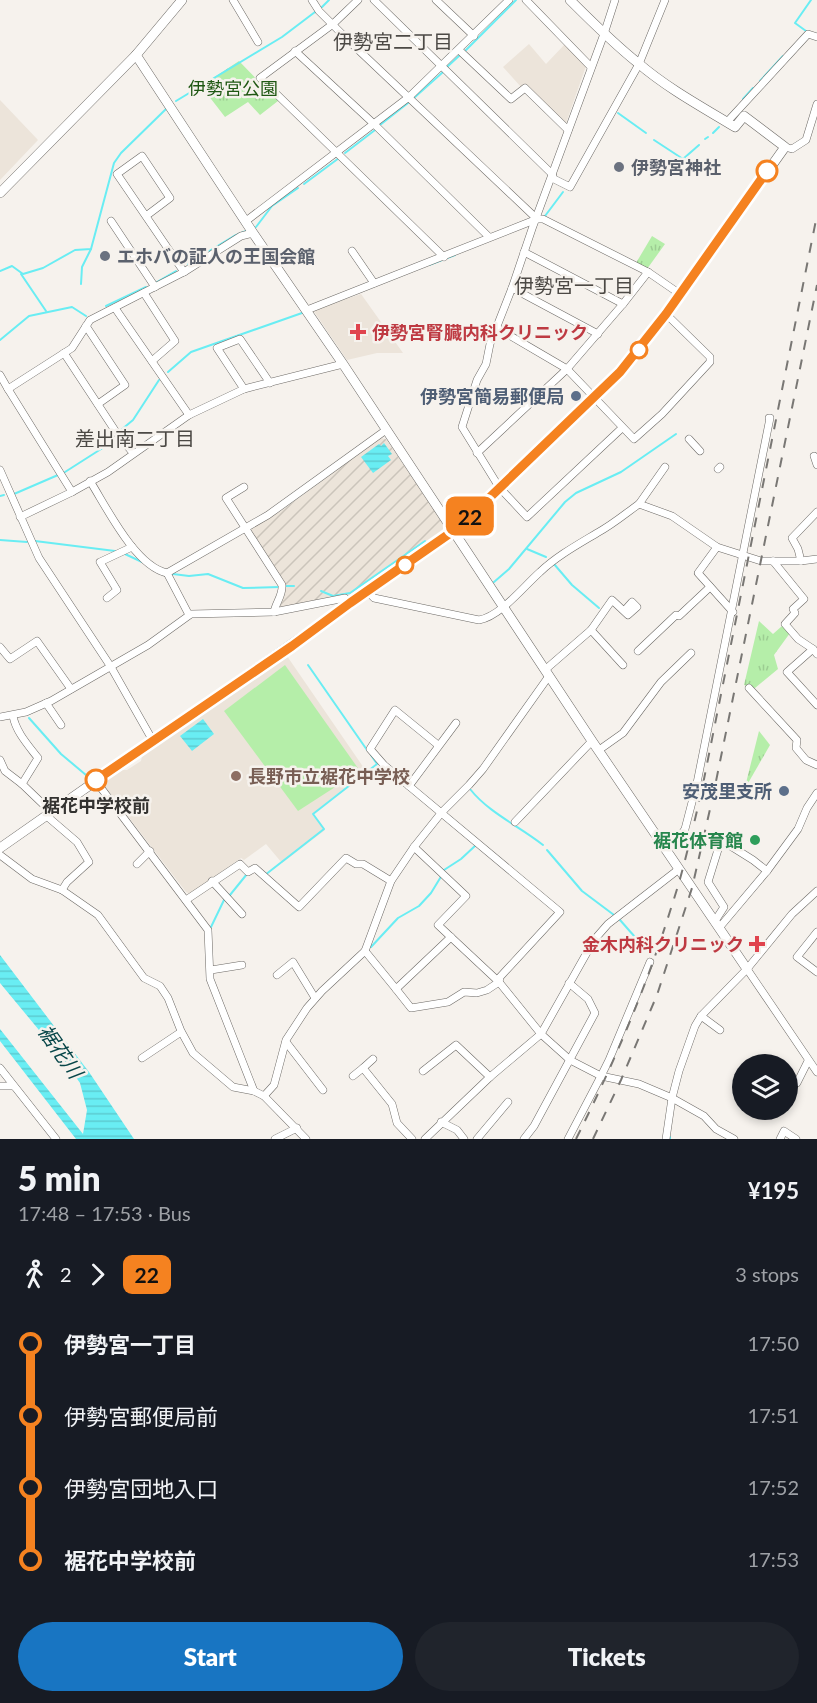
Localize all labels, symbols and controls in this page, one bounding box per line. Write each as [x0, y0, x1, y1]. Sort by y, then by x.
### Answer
district label: 伊勢宮二丁目 [333, 29, 453, 53]
park label: 伊勢宮公園 [188, 77, 278, 99]
place label: 伊勢宮神社 [631, 156, 721, 178]
marker: 伊勢宮神社 [612, 160, 626, 174]
unlabelled marker [756, 160, 778, 182]
place label: エホバの証人の王国会館 [117, 245, 315, 267]
marker: エホバの証人の王国会館 [98, 249, 112, 263]
district label: 伊勢宮一丁目 [514, 273, 634, 297]
place label: 伊勢宮腎臓内科クリニック [372, 321, 588, 343]
marker: 伊勢宮腎臓内科クリニック [349, 323, 367, 341]
unlabelled marker [630, 341, 648, 359]
place label: 伊勢宮簡易郵便局 [420, 385, 564, 407]
marker: 伊勢宮簡易郵便局 [569, 389, 583, 403]
district label: 差出南二丁目 [75, 426, 195, 450]
line badge: 22 [443, 496, 497, 536]
text: 22 [458, 504, 482, 529]
unlabelled marker [396, 556, 414, 574]
place label: 長野市立裾花中学校 [248, 765, 410, 787]
marker: 裾花中学校前 [85, 769, 107, 791]
marker: 長野市立裾花中学校 [229, 769, 243, 783]
place label: 安茂里支所 [682, 780, 772, 802]
marker: 安茂里支所 [777, 784, 791, 798]
place label: 裾花中学校前 [42, 794, 150, 816]
place label: 裾花体育館 [653, 829, 743, 851]
marker: 裾花体育館 [748, 833, 762, 847]
place label: 金木内科クリニック [582, 933, 744, 955]
marker: 金木内科クリニック [748, 935, 766, 953]
water label: 裾花川 [34, 1020, 89, 1084]
map controls [732, 1054, 798, 1120]
button: layers [732, 1054, 798, 1120]
text: 5 min [18, 1158, 100, 1198]
text: ¥195 [748, 1177, 799, 1204]
text: 17:48 – 17:53 · Bus [18, 1201, 191, 1225]
icon: walk [18, 1258, 51, 1291]
icon: forward [81, 1258, 114, 1291]
text: 2 [60, 1262, 72, 1286]
text: 22 [135, 1262, 159, 1287]
text: 3 stops [735, 1262, 799, 1286]
text: 伊勢宮一丁目 [64, 1331, 196, 1358]
text: 17:50 [748, 1331, 799, 1355]
text: 伊勢宮郵便局前 [64, 1403, 218, 1430]
text: 17:51 [748, 1403, 799, 1427]
text: 伊勢宮団地入口 [64, 1475, 218, 1502]
text: 17:52 [748, 1475, 799, 1499]
text: 裾花中学校前 [64, 1547, 196, 1574]
text: 17:53 [748, 1547, 799, 1571]
button: Start [18, 1622, 403, 1691]
button: Tickets [415, 1622, 799, 1691]

